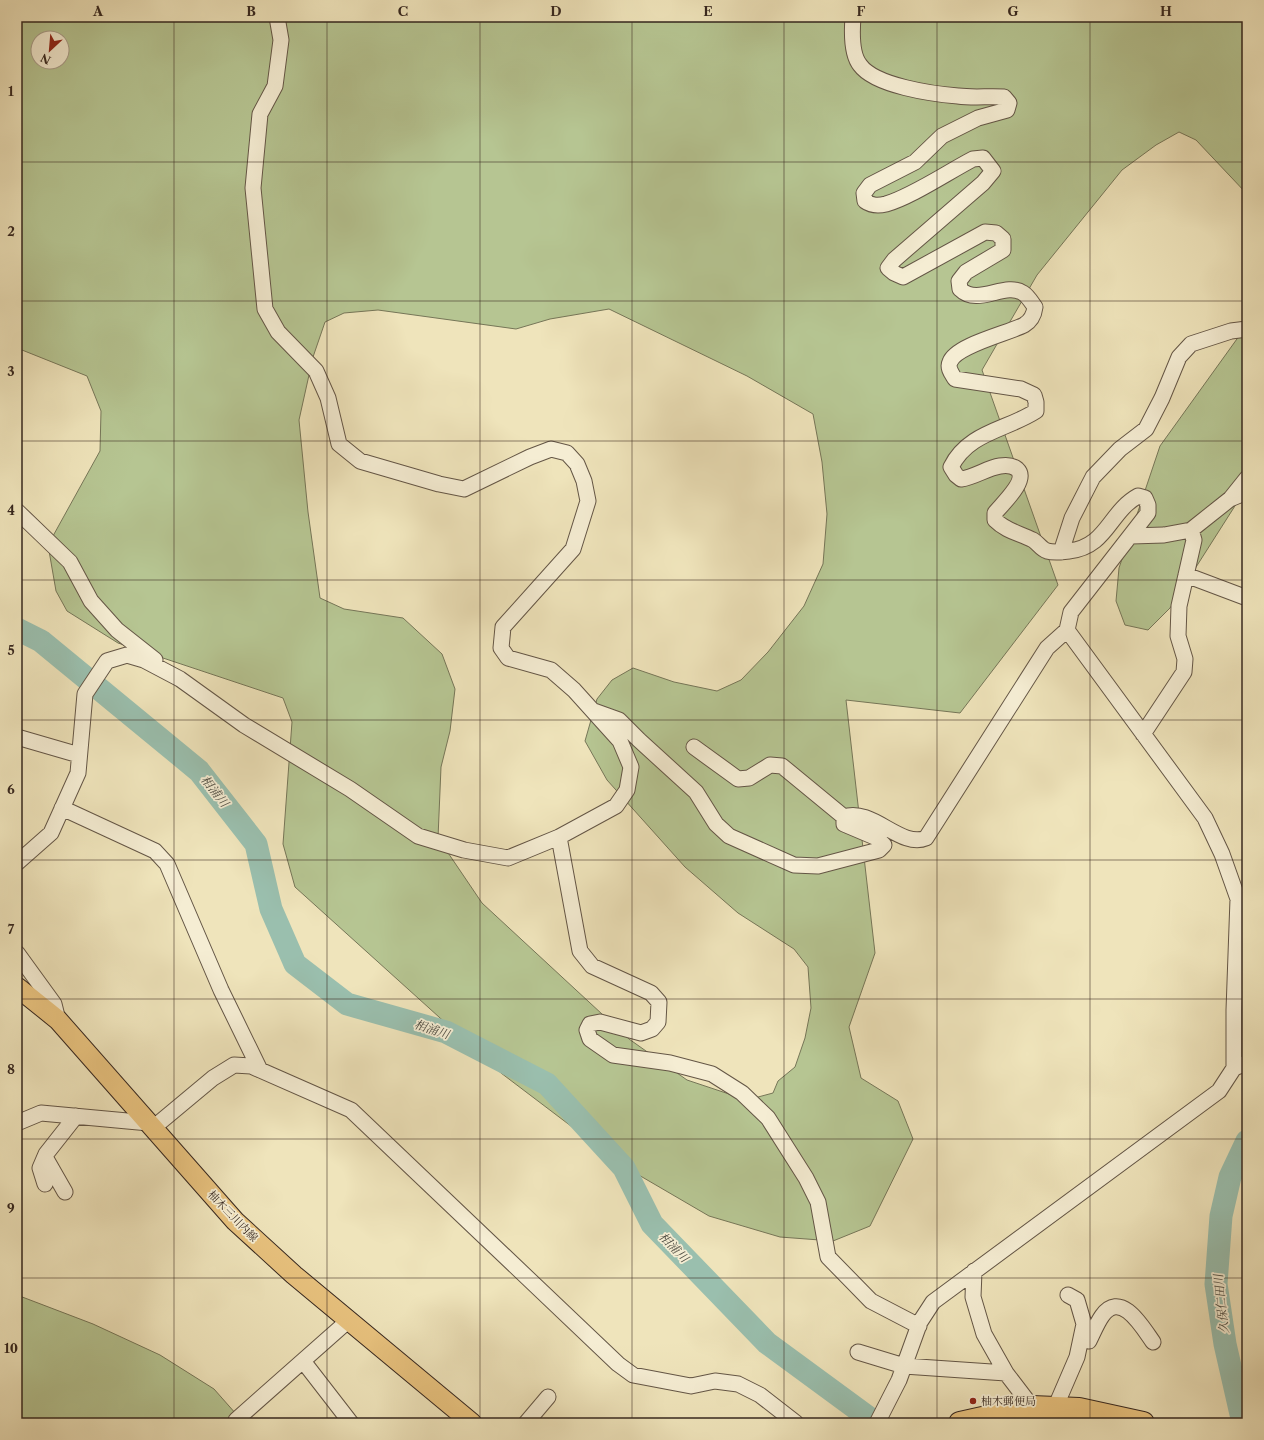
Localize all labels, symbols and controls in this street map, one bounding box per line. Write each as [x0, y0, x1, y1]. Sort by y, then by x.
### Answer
text: A [92, 3, 104, 19]
text: B [246, 3, 256, 19]
text: C [398, 3, 408, 19]
text: D [550, 3, 562, 19]
text: E [703, 3, 713, 19]
text: F [857, 3, 866, 19]
text: G [1007, 3, 1019, 19]
text: H [1160, 3, 1172, 19]
north arrow [30, 30, 70, 70]
text: N [38, 50, 53, 67]
text: 1 [8, 83, 14, 99]
text: 2 [7, 223, 15, 239]
text: 3 [7, 363, 15, 379]
text: 4 [7, 502, 15, 518]
text: 5 [7, 642, 15, 658]
water label: 相浦川 [198, 772, 233, 811]
text: 6 [7, 781, 15, 797]
text: 7 [8, 921, 15, 937]
water label: 相浦川 [413, 1016, 453, 1042]
text: 8 [7, 1061, 15, 1077]
street label: 柚木三川内線 [205, 1187, 261, 1245]
text: 9 [7, 1200, 15, 1216]
water label: 相浦川 [656, 1229, 693, 1267]
water label: 久保仁田川 [1210, 1271, 1232, 1335]
text: 10 [4, 1340, 18, 1356]
place label: 柚木郵便局 [981, 1394, 1036, 1408]
marker: 柚木郵便局 [968, 1396, 978, 1406]

